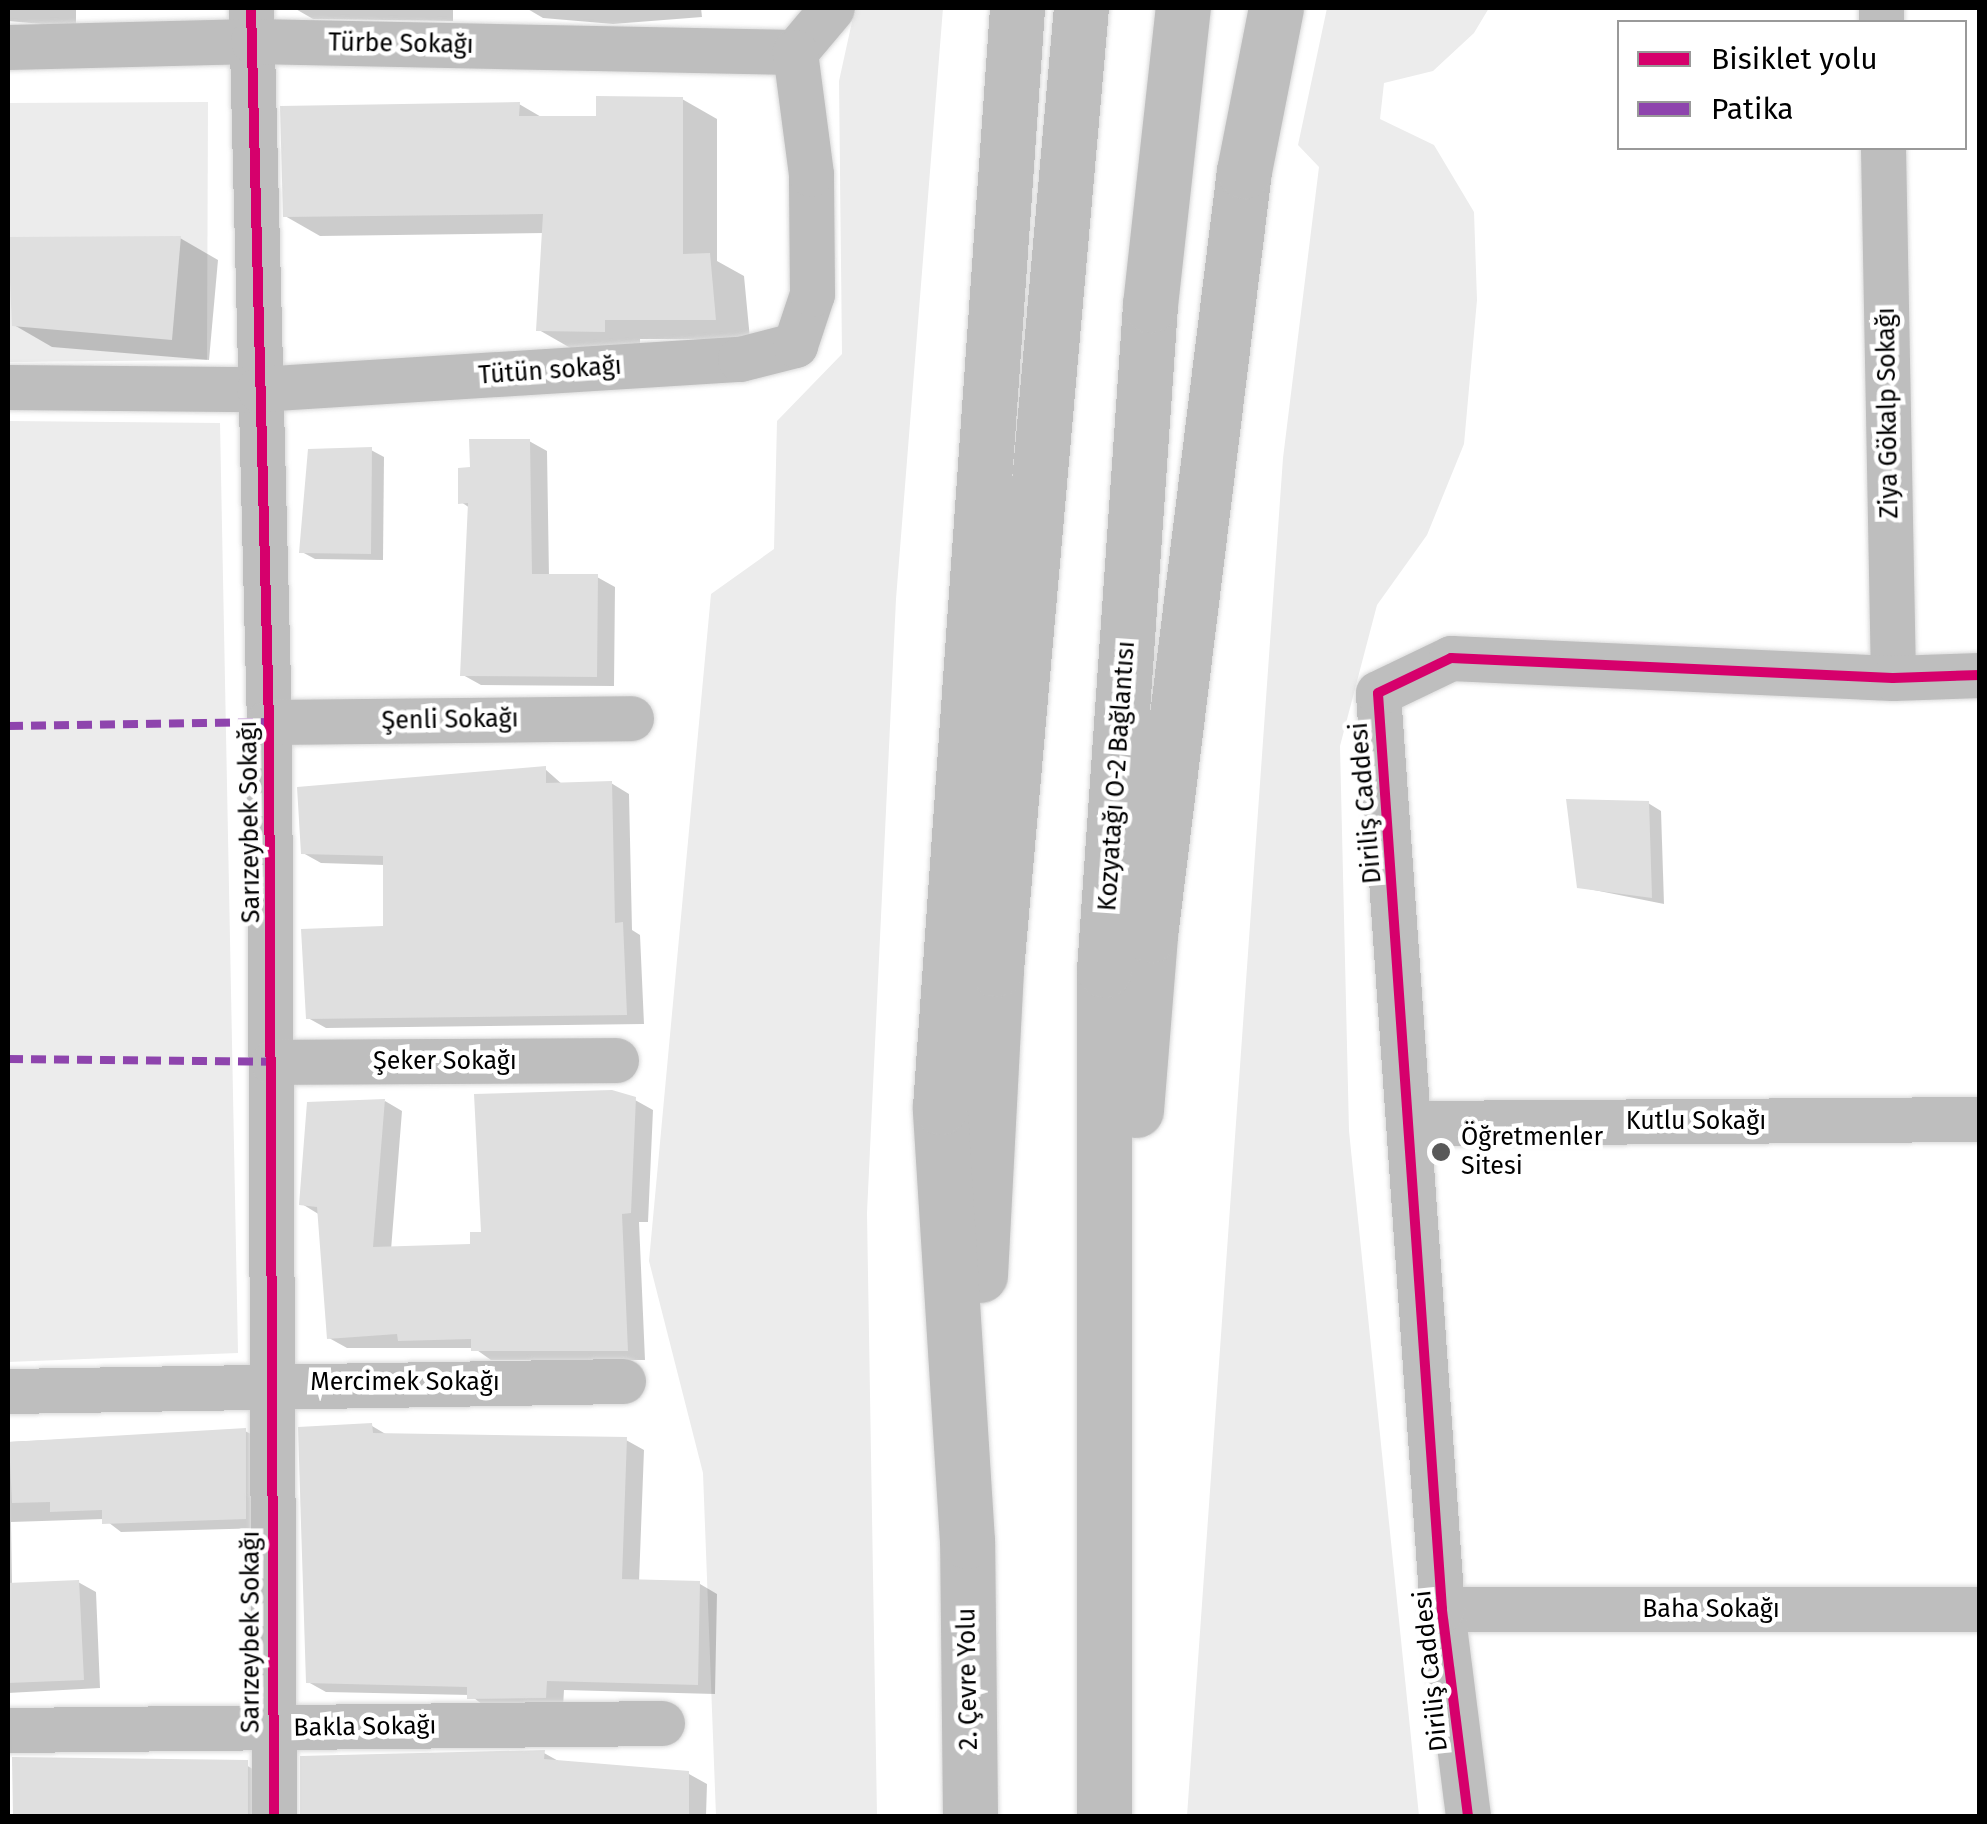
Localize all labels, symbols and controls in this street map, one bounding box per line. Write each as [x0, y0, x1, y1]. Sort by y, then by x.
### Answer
legend [1617, 20, 1967, 150]
street label: Türbe Sokağı [328, 28, 474, 60]
text: Bisiklet yolu [1711, 41, 1878, 77]
text: Patika [1711, 91, 1794, 127]
street label: Ziya Gökalp Sokağı [1871, 307, 1905, 519]
street label: Tütün sokağı [477, 351, 623, 391]
street label: Kozyatağı O-2 Bağlantısı [1093, 640, 1141, 912]
street label: Şenli Sokağı [381, 704, 519, 736]
street label: Sarızeybek Sokağı [233, 721, 267, 923]
street label: Diriliş Caddesi [1344, 721, 1388, 885]
street label: Şeker Sokağı [373, 1046, 517, 1076]
street label: Kutlu Sokağı [1626, 1106, 1766, 1136]
place label: Öğretmenler Sitesi [1461, 1123, 1603, 1182]
marker: Öğretmenler Sitesi [1430, 1141, 1452, 1163]
street label: Mercimek Sokağı [310, 1367, 500, 1397]
street label: Sarızeybek Sokağı [236, 1531, 266, 1733]
street label: Diriliş Caddesi [1408, 1589, 1454, 1753]
street label: Baha Sokağı [1642, 1594, 1780, 1624]
street label: 2. Çevre Yolu [952, 1608, 984, 1750]
street label: Bakla Sokağı [293, 1711, 437, 1743]

